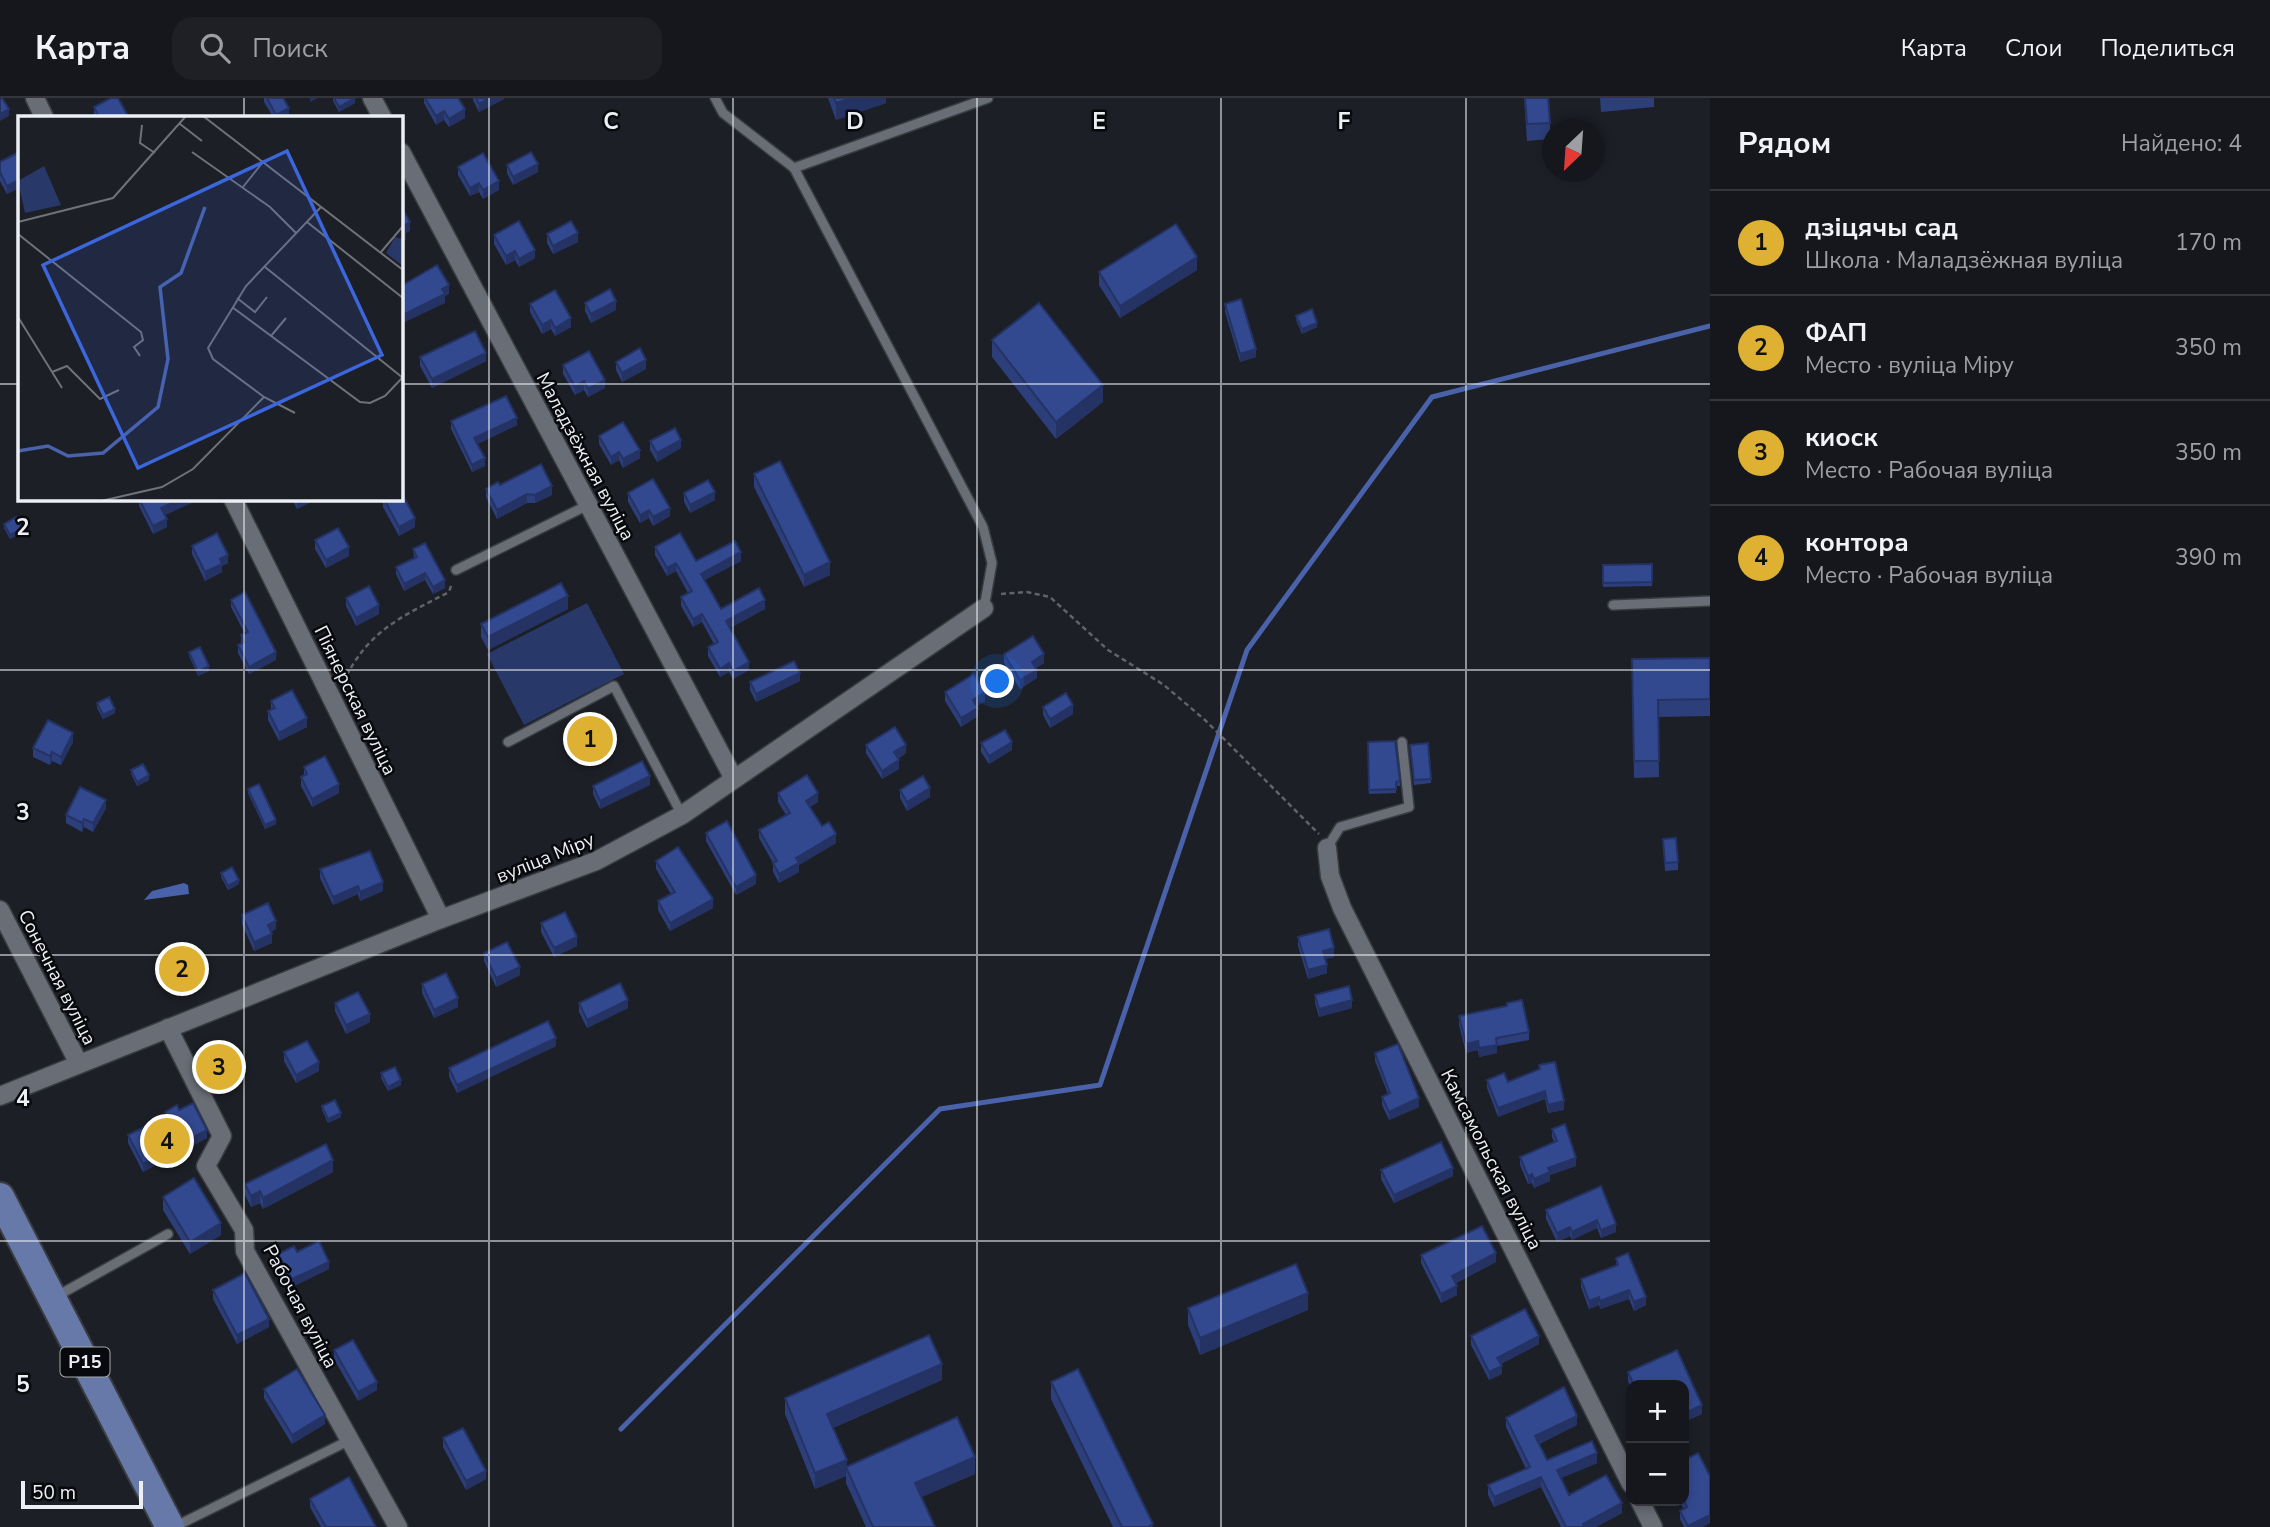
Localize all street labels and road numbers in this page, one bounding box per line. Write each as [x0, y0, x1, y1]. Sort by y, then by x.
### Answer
street label: Маладзёжная вуліца [530, 368, 640, 545]
street label: Піянерская вуліца [308, 621, 403, 779]
street label: вуліца Міру [492, 826, 598, 889]
street label: Сонечная вуліца [12, 905, 102, 1050]
street label: Камсамольская вуліца [1434, 1065, 1548, 1254]
street label: Рабочая вуліца [257, 1240, 344, 1373]
road number: Р15 [60, 1348, 110, 1377]

